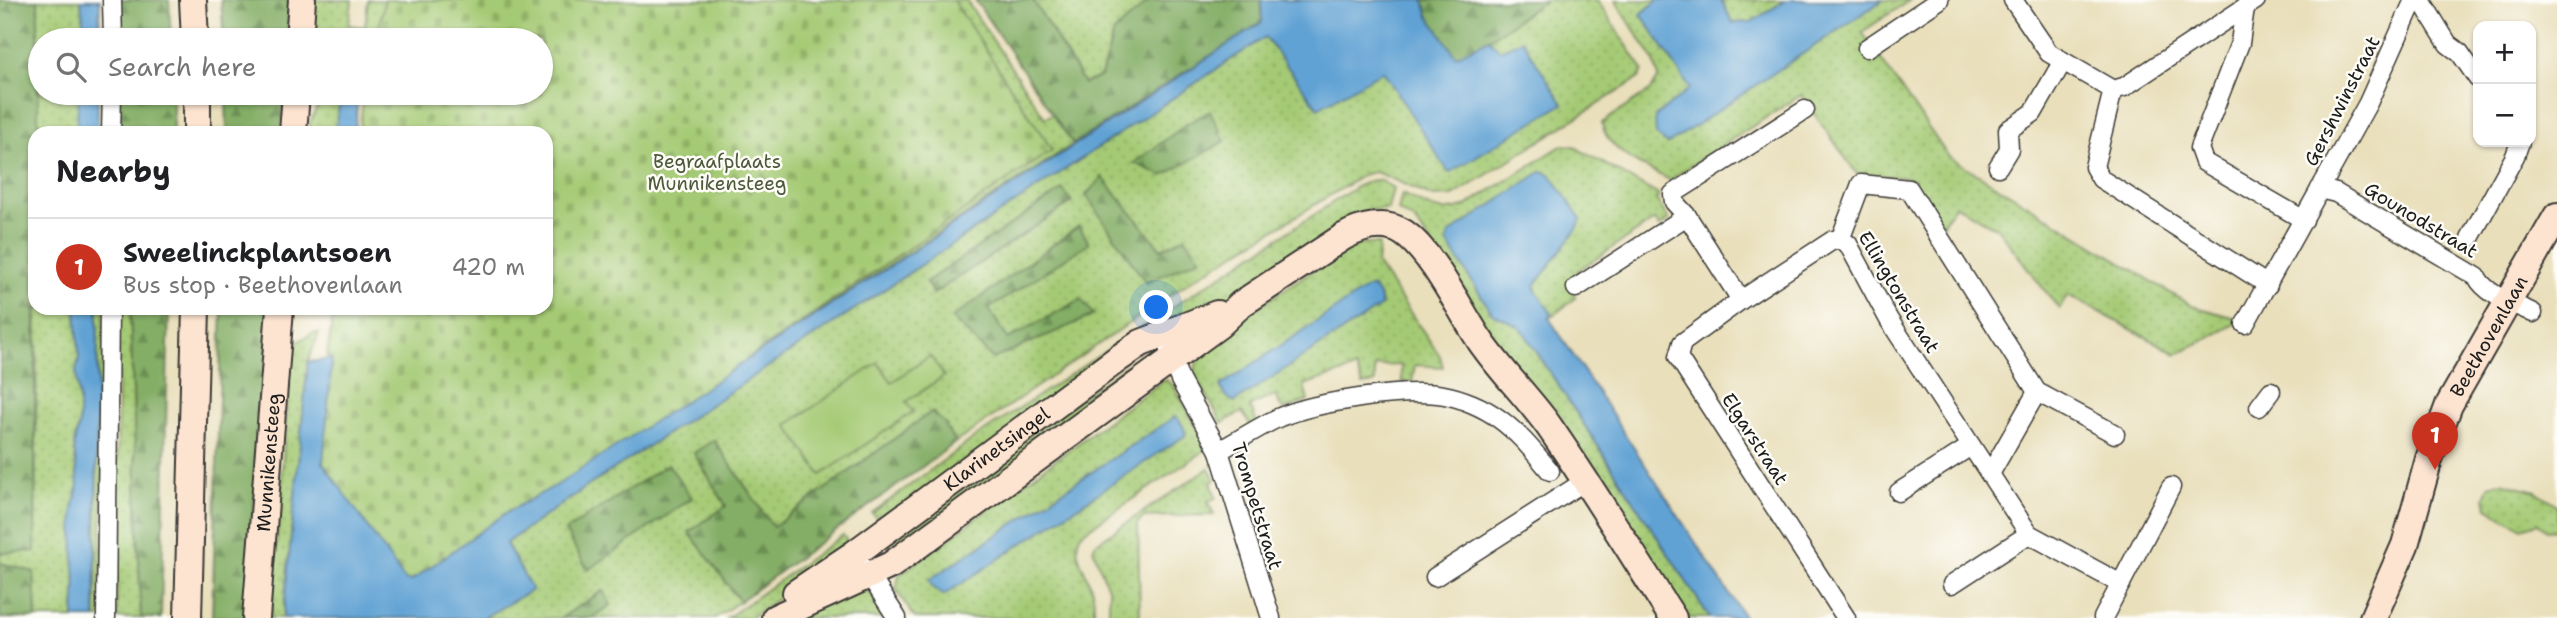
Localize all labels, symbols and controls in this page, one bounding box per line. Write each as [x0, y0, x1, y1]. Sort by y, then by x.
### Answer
map controls [2473, 21, 2536, 147]
button: + [2473, 21, 2536, 84]
search box [28, 28, 553, 105]
street label: Gershwinstraat [2298, 32, 2386, 170]
icon: search [52, 48, 90, 86]
text: Search here [108, 49, 257, 84]
button: − [2473, 84, 2536, 147]
park label: Begraafplaats Munnikensteeg [648, 149, 786, 196]
text: Nearby [56, 151, 171, 192]
street label: Gounodstraat [2360, 176, 2482, 264]
street label: Ellingtonstraat [1853, 226, 1945, 358]
text: Sweelinckplantsoen [123, 235, 391, 270]
text: 1 [74, 252, 84, 282]
text: 420 m [451, 252, 525, 282]
text: Bus stop · Beethovenlaan [123, 270, 403, 300]
street label: Beethovenlaan [2444, 271, 2533, 401]
your location [1139, 290, 1173, 324]
street label: Elgarstraat [1716, 388, 1794, 490]
street label: Munnikensteeg [250, 392, 286, 533]
street label: Klarinetsingel [938, 401, 1055, 496]
pin: 1 [2412, 412, 2458, 470]
street label: Trompetstraat [1226, 439, 1288, 573]

